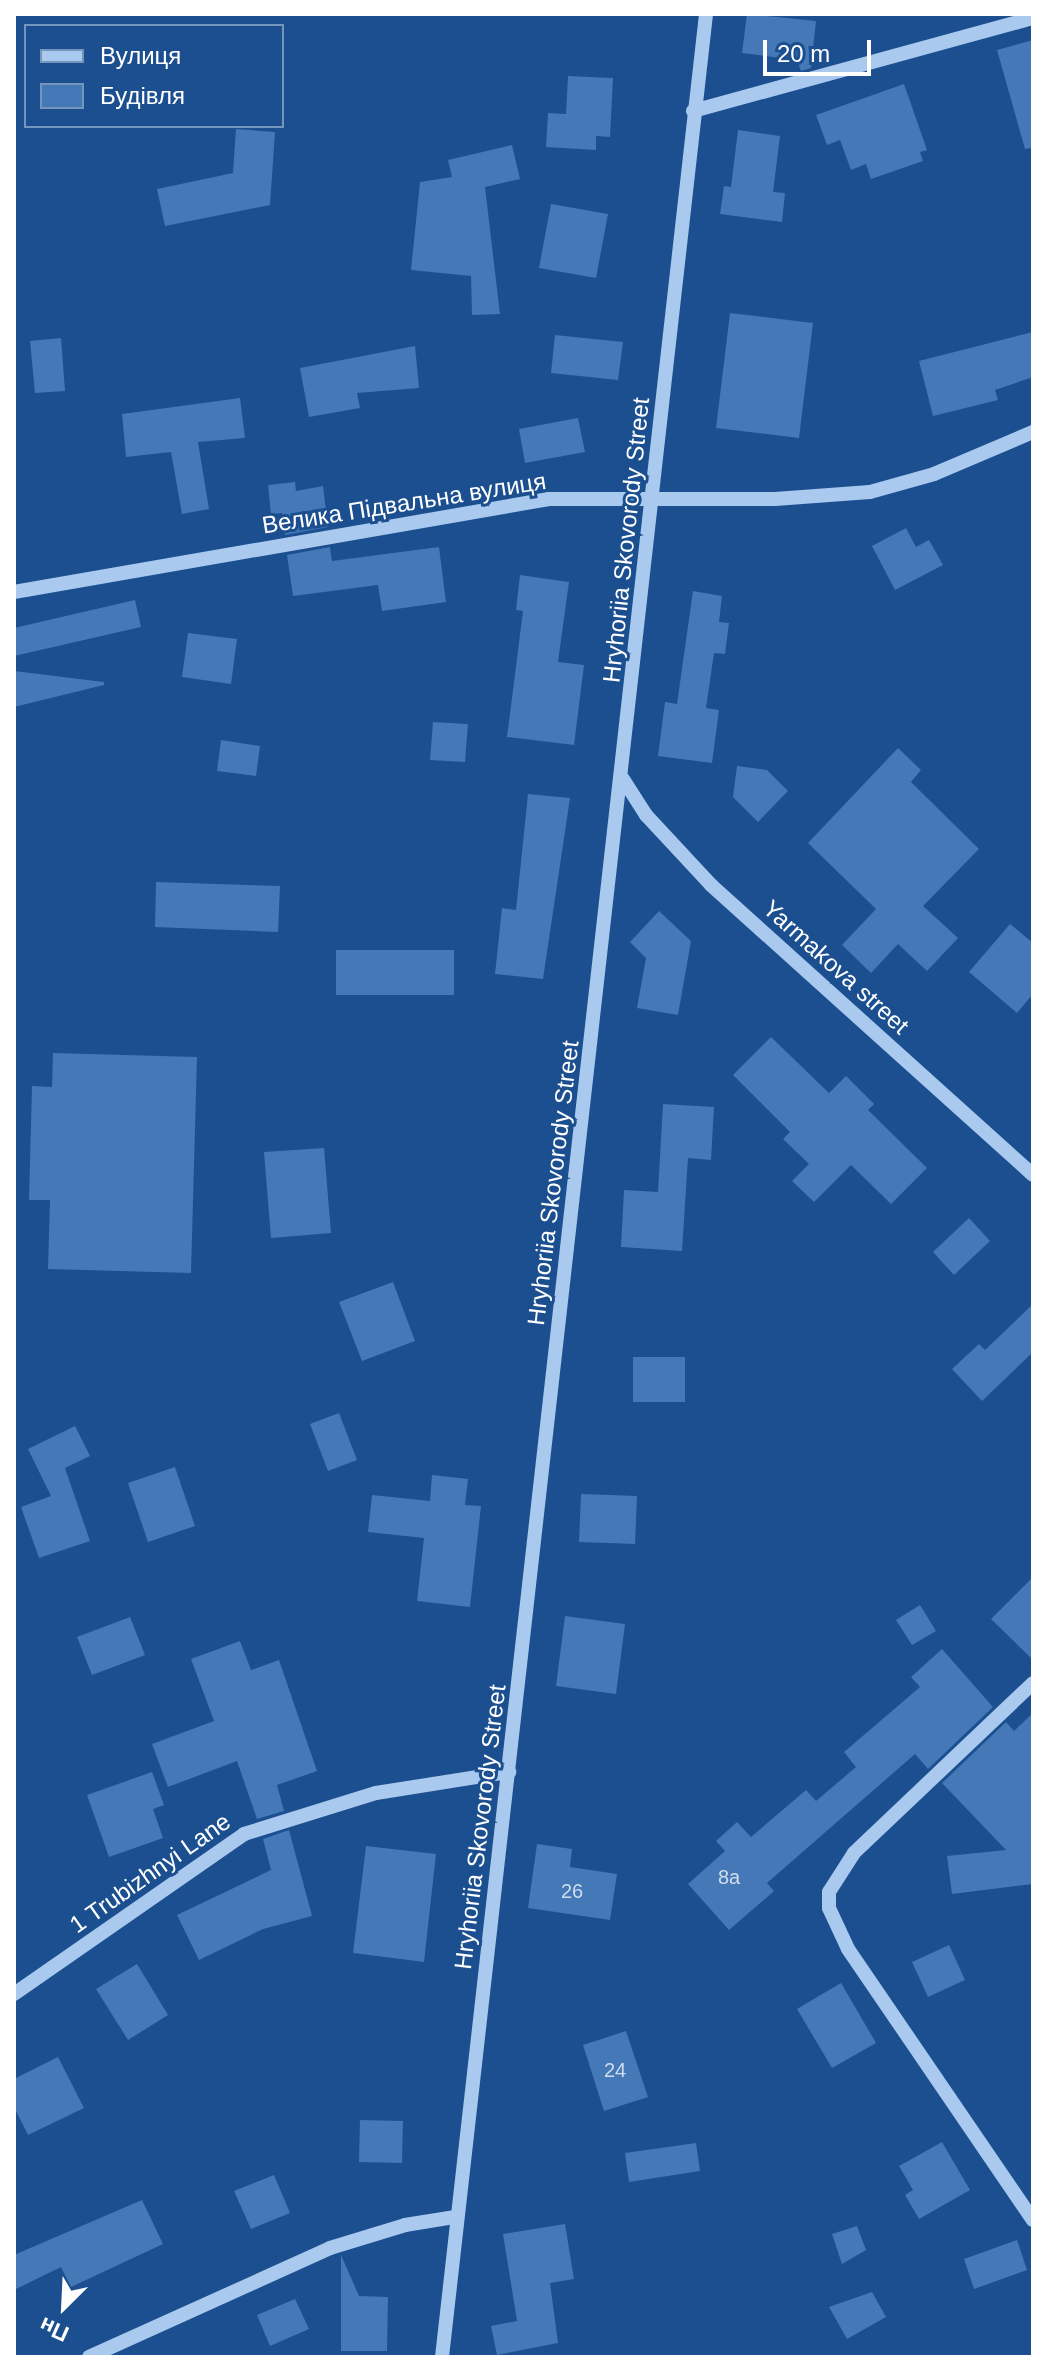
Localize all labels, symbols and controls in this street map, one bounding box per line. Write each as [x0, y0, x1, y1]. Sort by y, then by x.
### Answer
legend [24, 24, 284, 128]
scale bar [767, 24, 875, 74]
text: 20 m [777, 40, 830, 67]
text: Вулиця [100, 42, 181, 69]
text: Будівля [100, 82, 185, 109]
street label: Hryhoriia Skovorody Street [597, 396, 655, 684]
street label: Велика Підвальна вулиця [260, 466, 548, 540]
street label: Yarmakova street [757, 894, 915, 1040]
street label: Hryhoriia Skovorody Street [521, 1039, 585, 1327]
street label: Hryhoriia Skovorody Street [448, 1683, 512, 1971]
street label: 1 Trubizhnyi Lane [64, 1807, 236, 1939]
house number: 8а [718, 1865, 740, 1889]
house number: 26 [561, 1879, 583, 1903]
house number: 24 [604, 2058, 626, 2082]
north arrow [24, 2267, 104, 2347]
text: Пн [36, 2312, 72, 2347]

